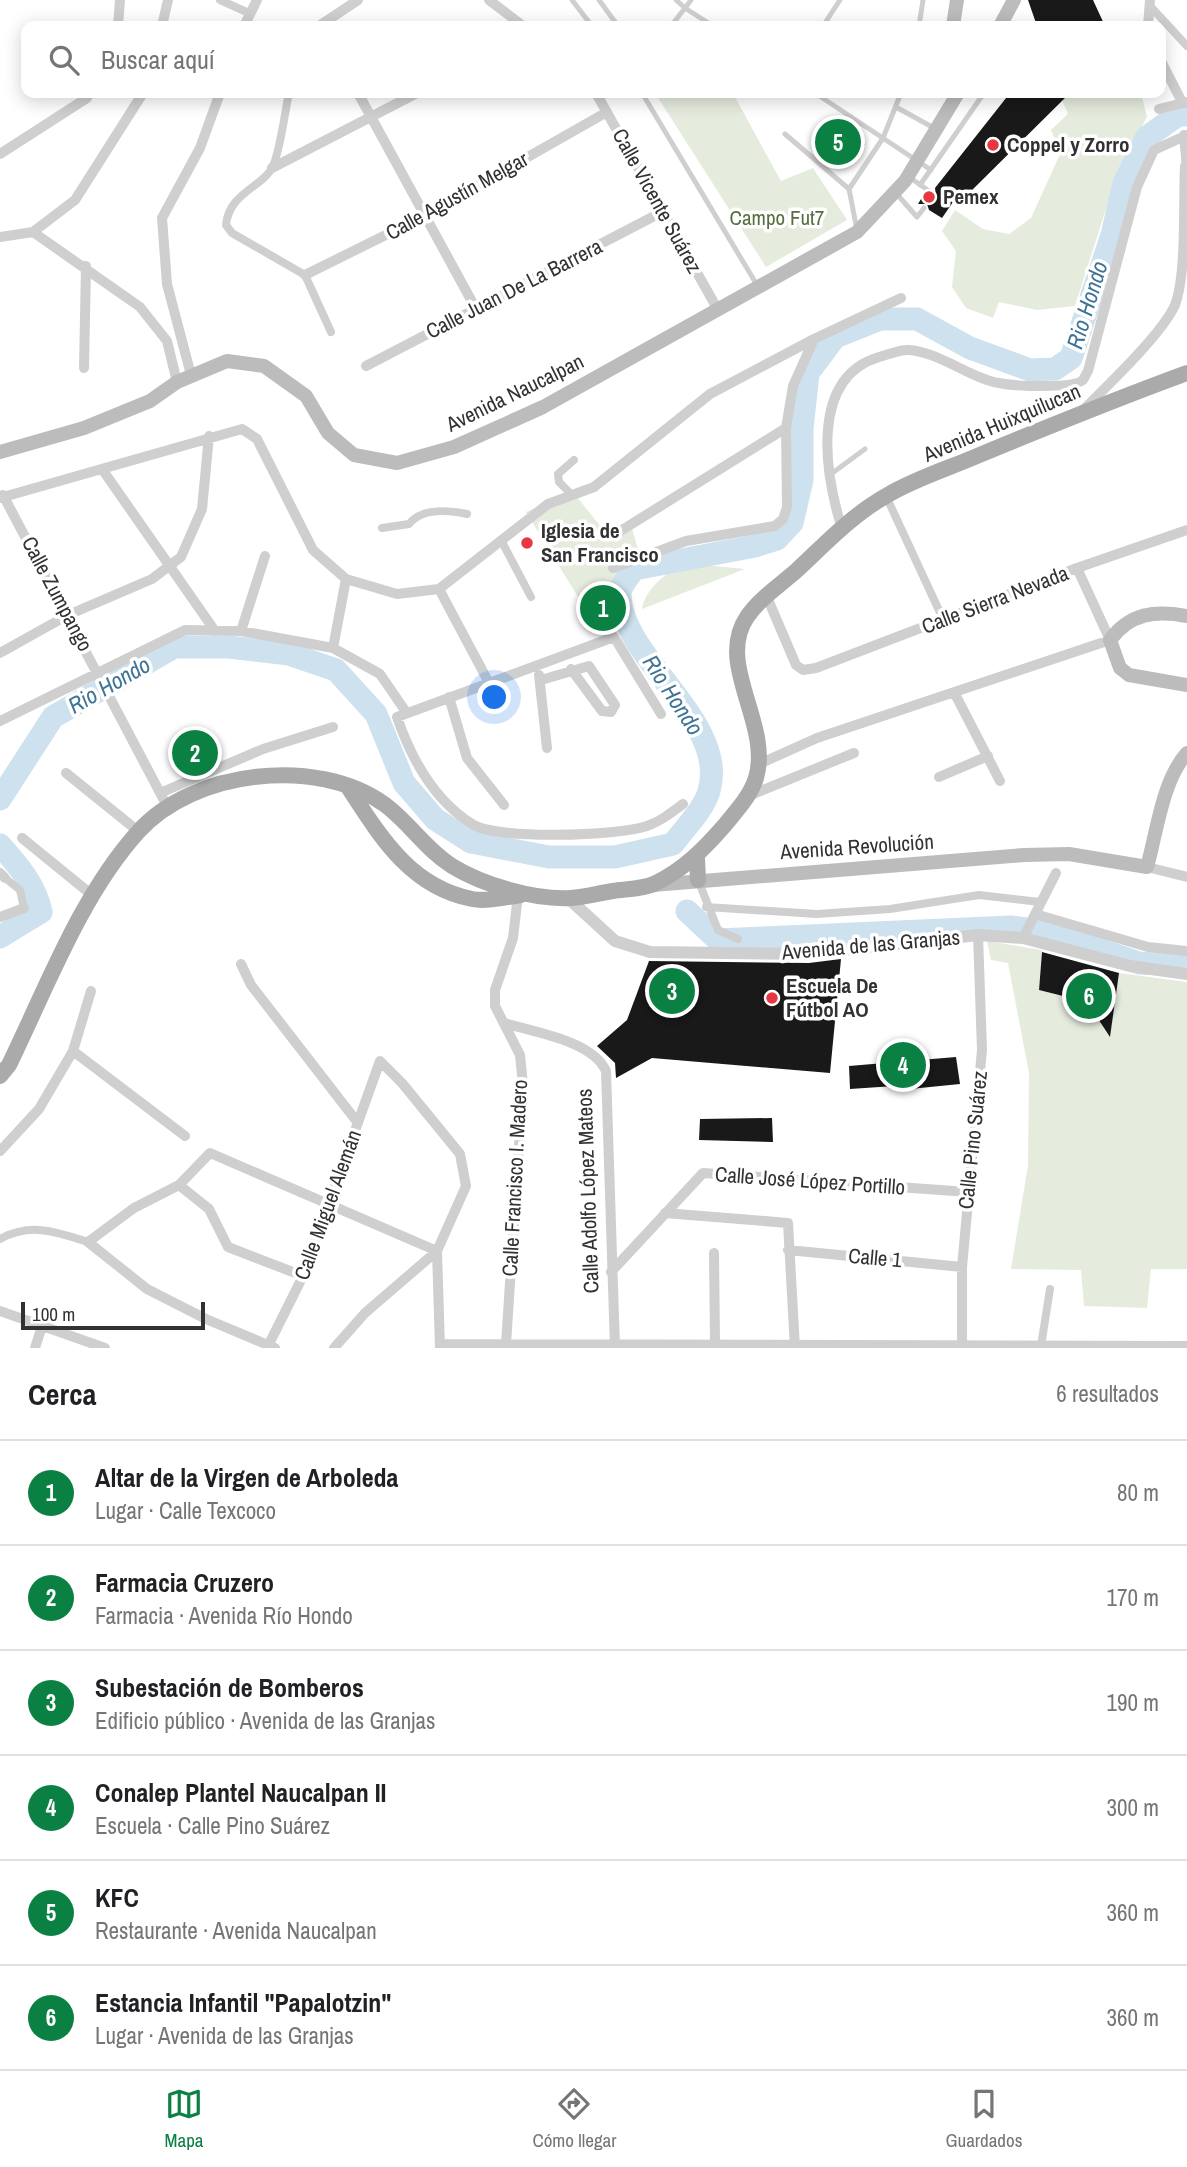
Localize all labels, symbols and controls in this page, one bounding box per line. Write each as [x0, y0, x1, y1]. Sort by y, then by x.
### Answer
search box [21, 21, 1166, 98]
icon: search [45, 41, 83, 79]
text: Buscar aquí [101, 42, 215, 77]
pin: 5 [815, 116, 861, 168]
street label: Calle Vicente Suárez [606, 123, 709, 279]
place label: Coppel y Zorro [1007, 130, 1129, 159]
marker: Coppel y Zorro [985, 137, 1001, 153]
street label: Calle Agustín Melgar [380, 144, 534, 247]
place label: Pemex [943, 182, 999, 211]
marker: Pemex [921, 189, 937, 205]
park label: Campo Fut7 [730, 203, 824, 232]
street label: Calle Juan De La Barrera [421, 231, 607, 346]
water label: Rio Hondo [1059, 257, 1115, 353]
street label: Avenida Naucalpan [440, 347, 589, 439]
street label: Avenida Huixquilucan [918, 376, 1085, 469]
place label: Iglesia de San Francisco [541, 516, 659, 569]
street label: Calle Zumpango [15, 531, 100, 656]
marker: Iglesia de San Francisco [519, 535, 535, 551]
street label: Calle Sierra Nevada [917, 558, 1073, 641]
pin: 1 [580, 582, 626, 634]
water label: Rio Hondo [636, 648, 711, 741]
water label: Rio Hondo [62, 649, 156, 721]
your location [477, 680, 511, 714]
pin: 2 [172, 727, 218, 779]
street label: Avenida Revolución [778, 827, 935, 866]
street label: Avenida de las Granjas [780, 922, 961, 967]
pin: 3 [649, 965, 695, 1017]
pin: 6 [1066, 970, 1112, 1022]
place label: Escuela De Fútbol AO [786, 971, 878, 1024]
marker: Escuela De Fútbol AO [764, 990, 780, 1006]
pin: 4 [880, 1039, 926, 1091]
street label: Calle Pino Suárez [951, 1069, 994, 1210]
street label: Calle Francisco I. Madero [495, 1079, 534, 1277]
street label: Calle Adolfo López Mateos [569, 1088, 606, 1294]
street label: Calle Miguel Alemán [287, 1126, 368, 1284]
street label: Calle José López Portillo [714, 1159, 906, 1202]
street label: Calle 1 [847, 1241, 903, 1274]
scale bar [21, 1299, 205, 1331]
text: 100 m [32, 1301, 75, 1327]
text: Cerca [28, 1374, 96, 1414]
text: 6 resultados [1056, 1378, 1159, 1409]
text: Altar de la Virgen de Arboleda [95, 1460, 398, 1495]
text: 1 [46, 1477, 56, 1508]
text: 80 m [1117, 1477, 1159, 1508]
text: Lugar · Calle Texcoco [95, 1495, 276, 1526]
text: Farmacia Cruzero [95, 1565, 274, 1600]
text: 2 [46, 1582, 56, 1613]
text: 170 m [1107, 1582, 1159, 1613]
text: Farmacia · Avenida Río Hondo [95, 1600, 353, 1631]
text: Subestación de Bomberos [95, 1670, 364, 1705]
text: 3 [46, 1687, 56, 1718]
text: 190 m [1107, 1687, 1159, 1718]
text: Edificio público · Avenida de las Granjas [95, 1705, 435, 1736]
text: Conalep Plantel Naucalpan II [95, 1775, 387, 1810]
text: 4 [46, 1792, 56, 1823]
text: 300 m [1107, 1792, 1159, 1823]
text: Escuela · Calle Pino Suárez [95, 1810, 330, 1841]
text: KFC [95, 1880, 139, 1915]
text: 5 [46, 1897, 56, 1928]
text: 360 m [1107, 1897, 1159, 1928]
text: Restaurante · Avenida Naucalpan [95, 1915, 377, 1946]
text: Estancia Infantil "Papalotzin" [95, 1985, 391, 2020]
text: 6 [46, 2002, 56, 2033]
text: 360 m [1107, 2002, 1159, 2033]
text: Lugar · Avenida de las Granjas [95, 2020, 354, 2051]
tab: Mapa [164, 2085, 203, 2153]
tab: Cómo llegar [532, 2085, 616, 2153]
tab: Guardados [945, 2085, 1022, 2153]

